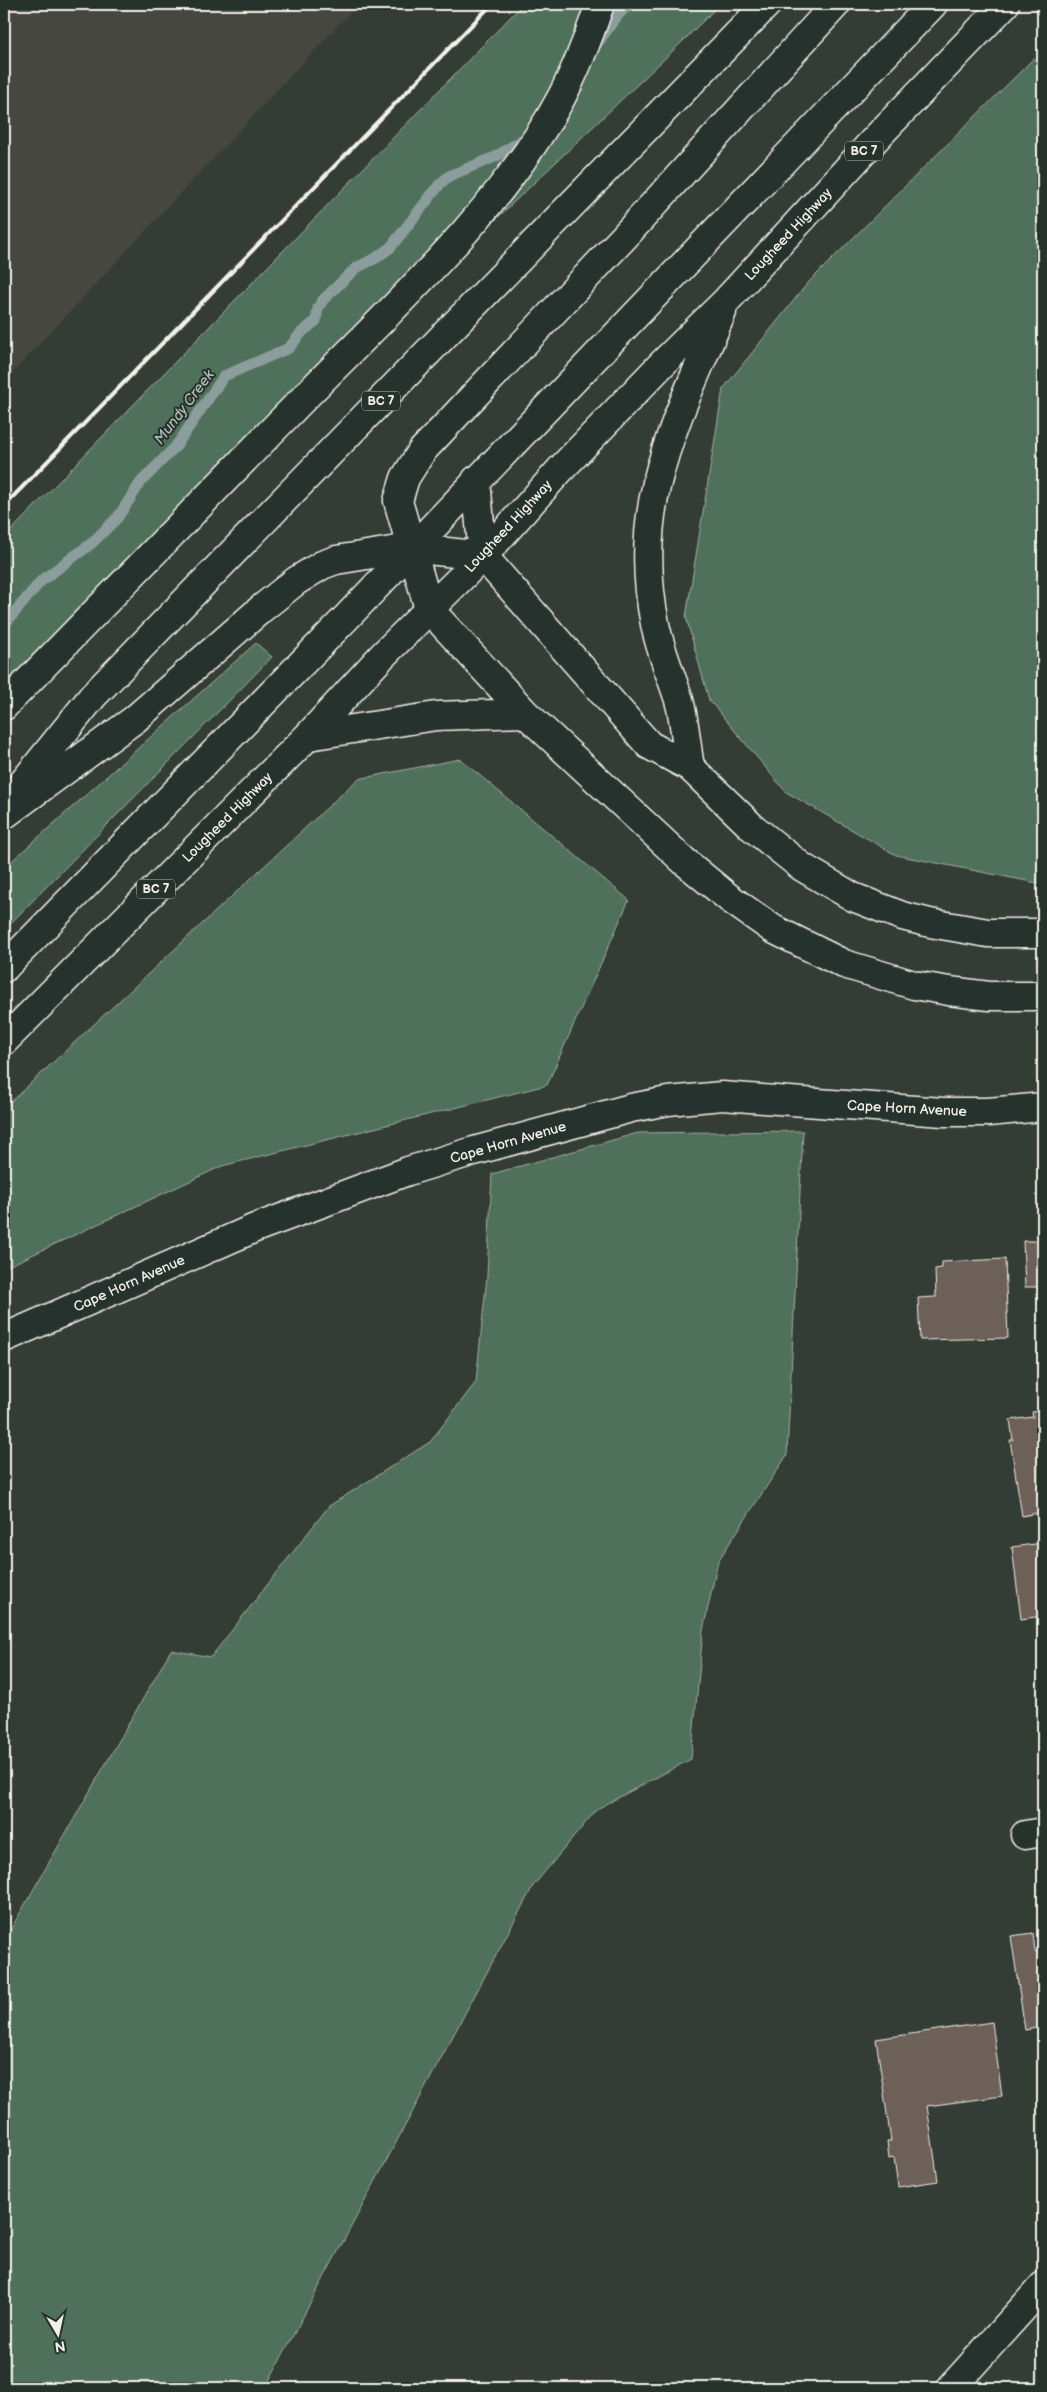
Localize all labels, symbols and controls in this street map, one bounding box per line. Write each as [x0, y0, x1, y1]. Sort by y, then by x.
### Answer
road number: BC 7 [845, 142, 883, 160]
street label: Lougheed Highway [741, 184, 836, 284]
water label: Mundy Creek [150, 366, 219, 448]
road number: BC 7 [362, 392, 400, 411]
street label: Lougheed Highway [461, 476, 556, 576]
street label: Lougheed Highway [179, 768, 276, 866]
road number: BC 7 [137, 880, 175, 899]
street label: Cape Horn Avenue [847, 1097, 967, 1120]
street label: Cape Horn Avenue [448, 1118, 568, 1167]
street label: Cape Horn Avenue [71, 1251, 187, 1316]
north arrow [32, 2310, 82, 2360]
text: N [53, 2337, 66, 2356]

